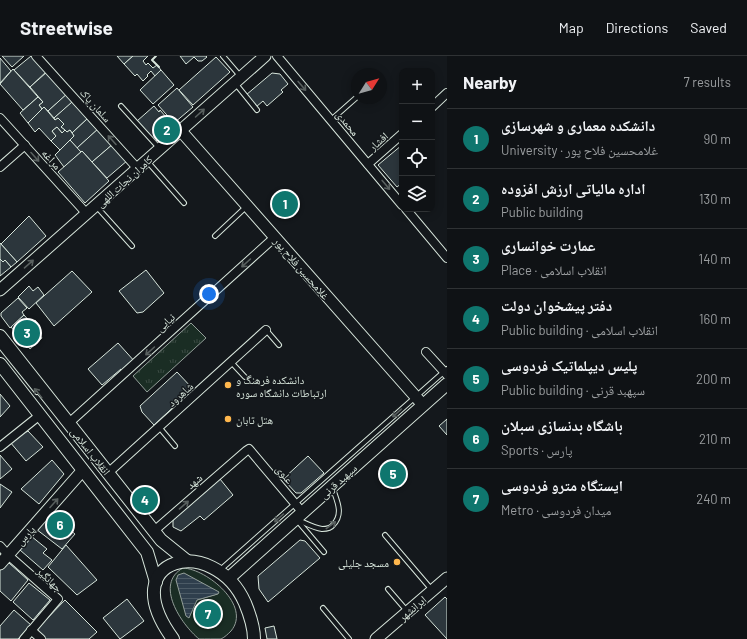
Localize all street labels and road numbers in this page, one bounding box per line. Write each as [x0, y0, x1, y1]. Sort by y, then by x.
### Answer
street label: سلمان پاک [77, 86, 114, 125]
street label: محمدی [333, 108, 362, 139]
street label: افشار [365, 129, 390, 154]
street label: مراغه [40, 146, 64, 172]
street label: کامران نجات اللهی [93, 152, 156, 210]
street label: غلامحسین فلاح‌ پور [270, 233, 333, 303]
street label: نیایی [153, 310, 178, 335]
street label: شاهرود [165, 379, 195, 409]
street label: انقلاب اسلامی [68, 425, 114, 478]
street label: سپهبد قرنی [317, 461, 360, 502]
street label: علوی [273, 462, 297, 487]
street label: شهد [183, 471, 205, 491]
street label: پارس [13, 522, 38, 548]
street label: جهانگیر [34, 563, 65, 594]
street label: ایرانشهر [395, 592, 429, 624]

